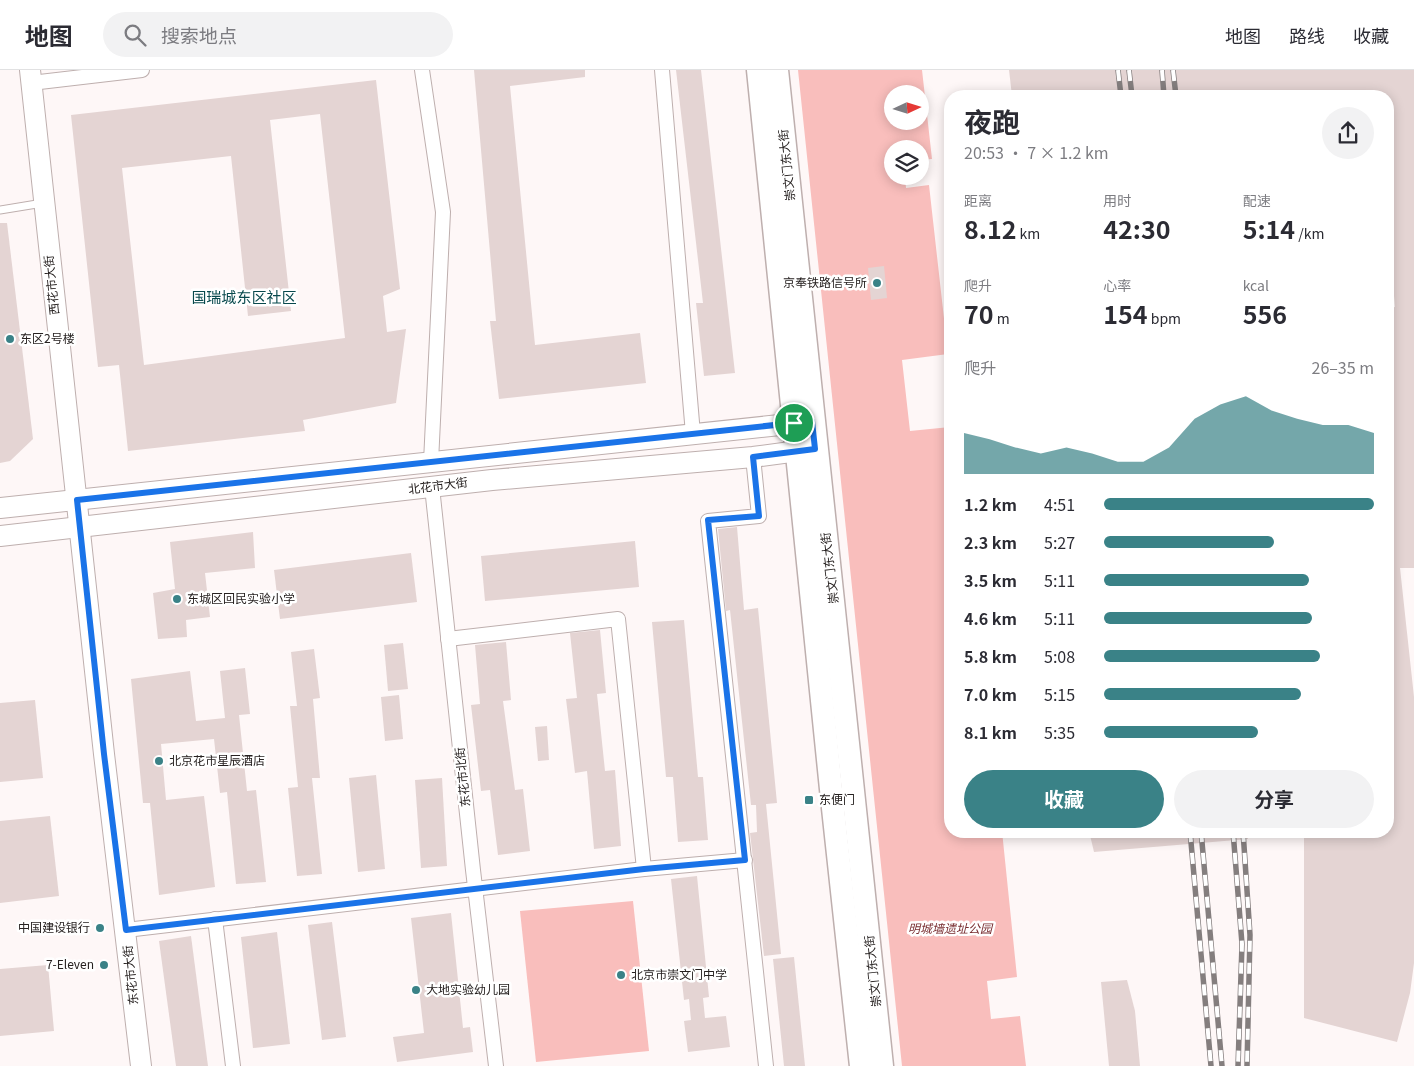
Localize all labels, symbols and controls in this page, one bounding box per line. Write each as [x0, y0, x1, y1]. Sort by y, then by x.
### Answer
search box [103, 12, 453, 57]
text: 地图 [25, 17, 73, 52]
icon: search [121, 21, 149, 49]
text: 搜索地点 [161, 21, 237, 48]
text: 地图 [1225, 22, 1261, 48]
text: 路线 [1289, 22, 1325, 48]
text: 收藏 [1353, 22, 1389, 48]
north arrow [884, 85, 929, 130]
map controls [884, 85, 929, 185]
text: 夜跑 [964, 101, 1020, 141]
button: share [1322, 107, 1374, 159]
street label: 崇文门东大街 [773, 128, 798, 202]
button: layers [884, 140, 929, 185]
text: 20:53 · 7 × 1.2 km [964, 140, 1109, 164]
text: 距离 [964, 190, 992, 210]
text: 用时 [1103, 190, 1131, 210]
text: 配速 [1243, 190, 1271, 210]
text: 8.12 [964, 210, 1016, 246]
text: 42:30 [1103, 210, 1170, 246]
text: 5:14 [1243, 210, 1295, 246]
text: km [1016, 223, 1040, 243]
text: /km [1295, 223, 1324, 243]
street label: 西花市大街 [39, 254, 62, 316]
place label: 京奉铁路信号所 [783, 273, 867, 290]
text: 爬升 [964, 275, 992, 295]
text: 心率 [1103, 275, 1131, 295]
text: kcal [1243, 275, 1269, 295]
marker: 京奉铁路信号所 [871, 277, 883, 289]
district label: 国瑞城东区社区 [191, 286, 297, 307]
text: 70 [964, 295, 994, 331]
text: 154 [1103, 295, 1148, 331]
text: 556 [1243, 295, 1287, 331]
text: m [994, 308, 1010, 328]
text: bpm [1148, 308, 1181, 328]
place label: 东区2号楼 [20, 329, 75, 346]
marker: 东区2号楼 [4, 333, 16, 345]
text: 爬升 [964, 355, 996, 379]
text: 26–35 m [1312, 355, 1374, 379]
pin [773, 402, 815, 444]
icon: arrive [780, 409, 808, 437]
street label: 北花市大街 [407, 472, 469, 497]
text: 1.2 km [964, 492, 1017, 516]
text: 4:51 [1044, 492, 1075, 516]
text: 2.3 km [964, 530, 1017, 554]
text: 5:27 [1044, 530, 1075, 554]
street label: 崇文门东大街 [816, 531, 841, 605]
text: 3.5 km [964, 568, 1017, 592]
text: 5:11 [1044, 568, 1075, 592]
place label: 东城区回民实验小学 [187, 589, 295, 606]
marker: 东城区回民实验小学 [171, 593, 183, 605]
text: 4.6 km [964, 606, 1017, 630]
text: 5:11 [1044, 606, 1075, 630]
text: 5.8 km [964, 644, 1017, 668]
text: 5:08 [1044, 644, 1075, 668]
text: 7.0 km [964, 682, 1017, 706]
text: 5:15 [1044, 682, 1075, 706]
text: 8.1 km [964, 720, 1017, 744]
text: 5:35 [1044, 720, 1075, 744]
street label: 东花市北街 [450, 746, 473, 808]
place label: 北京花市星辰酒店 [169, 751, 265, 768]
marker: 北京花市星辰酒店 [153, 755, 165, 767]
button: 收藏 [964, 770, 1164, 828]
button: 分享 [1174, 770, 1374, 828]
place label: 东便门 [819, 790, 855, 807]
marker: 东便门 [803, 794, 815, 806]
place label: 中国建设银行 [18, 918, 90, 935]
park label: 明城墙遗址公园 [908, 919, 994, 936]
marker: 中国建设银行 [94, 922, 106, 934]
street label: 崇文门东大街 [859, 934, 884, 1008]
street label: 东花市大街 [118, 944, 141, 1006]
place label: 7-Eleven [46, 955, 94, 972]
marker: 7-Eleven [98, 959, 110, 971]
place label: 北京市崇文门中学 [631, 965, 727, 982]
marker: 北京市崇文门中学 [615, 969, 627, 981]
place label: 大地实验幼儿园 [426, 980, 510, 997]
marker: 大地实验幼儿园 [410, 984, 422, 996]

